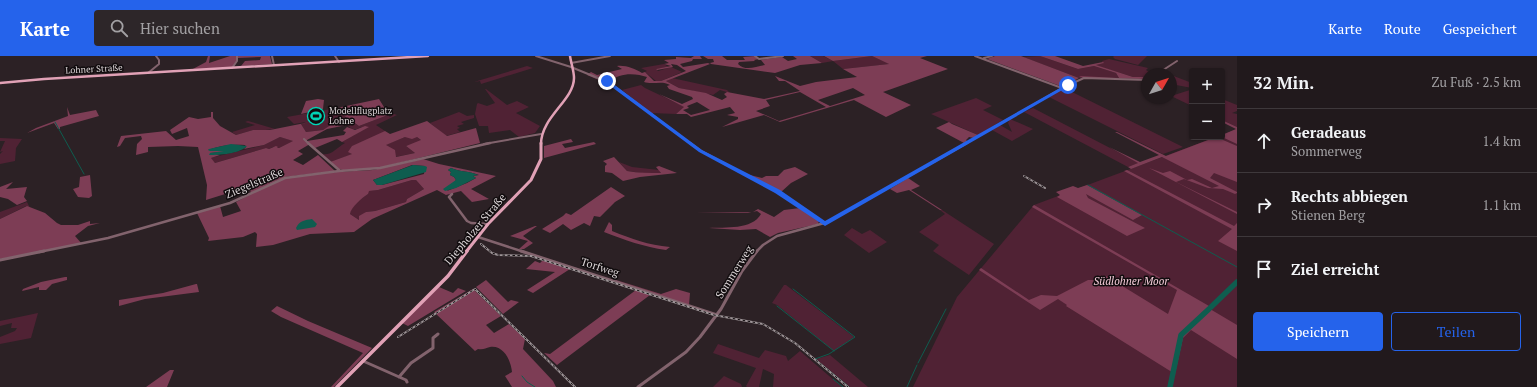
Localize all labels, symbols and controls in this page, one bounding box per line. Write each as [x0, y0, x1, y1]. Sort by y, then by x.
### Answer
search box [94, 10, 374, 46]
text: Karte [20, 16, 70, 41]
icon: search [108, 17, 130, 39]
text: Hier suchen [140, 18, 220, 38]
text: Karte [1328, 19, 1362, 38]
text: Route [1384, 19, 1421, 38]
text: Gespeichert [1443, 19, 1517, 38]
street label: Lohner Straße [65, 61, 123, 76]
north arrow [1141, 68, 1177, 104]
map controls [1189, 68, 1225, 140]
button: + [1189, 68, 1225, 104]
text: 32 Min. [1253, 71, 1314, 94]
route end [598, 72, 616, 90]
text: Zu Fuß · 2.5 km [1432, 73, 1521, 91]
route start [1059, 76, 1077, 94]
button: − [1189, 104, 1225, 140]
place label: Modellflugplatz Lohne [329, 105, 392, 127]
sports icon: Modellflugplatz Lohne [306, 106, 326, 126]
text: Geradeaus [1291, 122, 1366, 142]
icon: ahead [1253, 130, 1275, 152]
text: 1.4 km [1482, 132, 1521, 150]
text: Sommerweg [1291, 142, 1362, 160]
street label: Ziegelstraße [223, 164, 285, 201]
text: Rechts abbiegen [1291, 186, 1408, 206]
street label: Diepholzer Straße [441, 190, 509, 267]
icon: right [1253, 194, 1275, 216]
text: 1.1 km [1482, 196, 1521, 214]
text: Stienen Berg [1291, 206, 1365, 224]
street label: Sommerweg [712, 243, 756, 301]
street label: Torfweg [579, 254, 621, 280]
icon: arrive [1253, 258, 1275, 280]
text: Ziel erreicht [1291, 259, 1379, 279]
park label: Südlohner Moor [1093, 274, 1169, 288]
button: Speichern [1253, 312, 1383, 351]
button: Teilen [1391, 312, 1521, 351]

